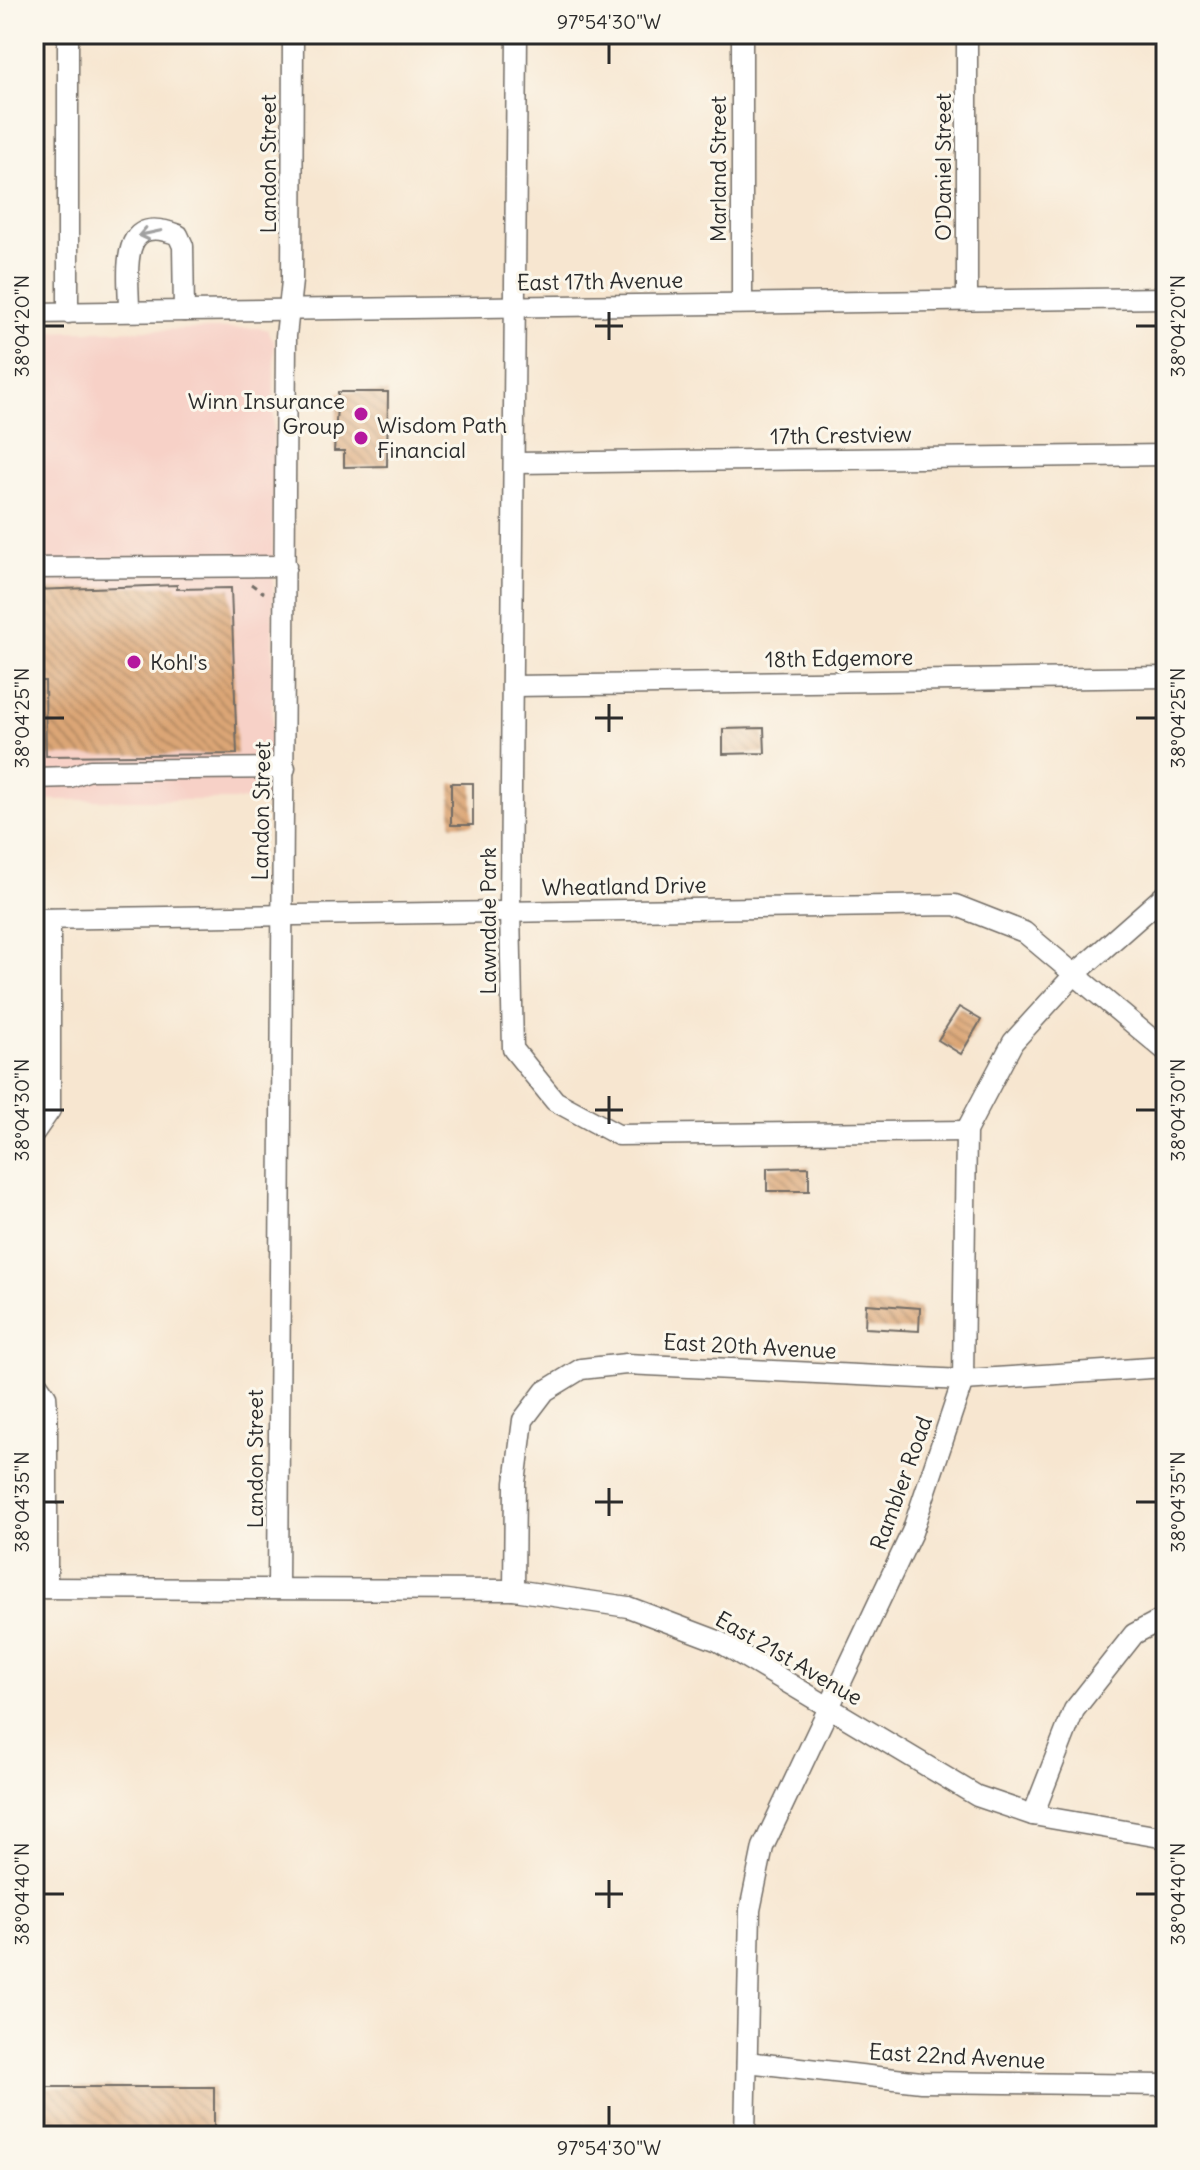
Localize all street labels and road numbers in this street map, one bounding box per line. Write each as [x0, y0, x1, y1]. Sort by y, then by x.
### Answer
street label: O'Daniel Street [929, 93, 957, 241]
street label: Landon Street [254, 94, 282, 234]
street label: Marland Street [704, 96, 732, 242]
street label: East 17th Avenue [517, 266, 683, 296]
street label: 17th Crestview [770, 420, 912, 450]
street label: 18th Edgemore [765, 643, 913, 673]
street label: Landon Street [246, 741, 276, 881]
street label: Lawndale Park [474, 847, 502, 995]
street label: Wheatland Drive [541, 871, 707, 901]
street label: East 20th Avenue [663, 1327, 837, 1365]
street label: Landon Street [241, 1389, 269, 1529]
street label: Rambler Road [864, 1412, 938, 1554]
street label: East 21st Avenue [711, 1605, 867, 1711]
street label: East 22nd Avenue [868, 2037, 1046, 2075]

